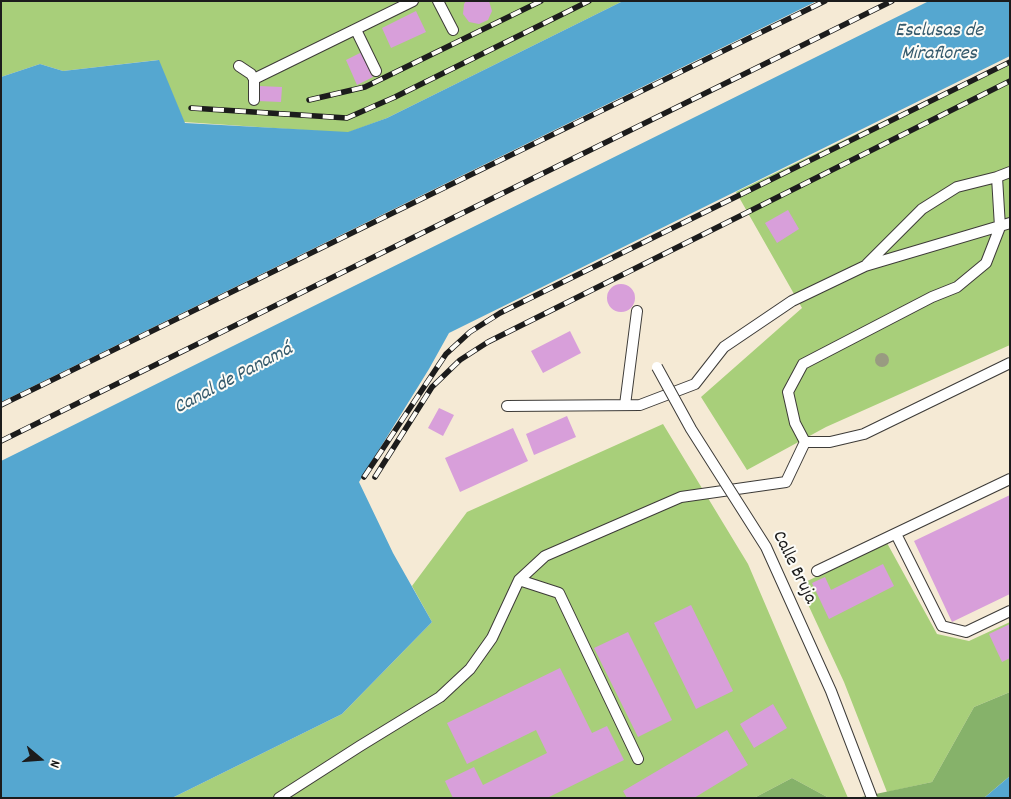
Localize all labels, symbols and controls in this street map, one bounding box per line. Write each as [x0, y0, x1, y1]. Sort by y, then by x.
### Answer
water label: Esclusas de Miraflores [895, 20, 983, 67]
water label: Canal de Panamá [171, 339, 297, 421]
street label: Calle Bruja [766, 528, 820, 608]
north arrow [15, 734, 65, 784]
text: N [44, 757, 65, 770]

